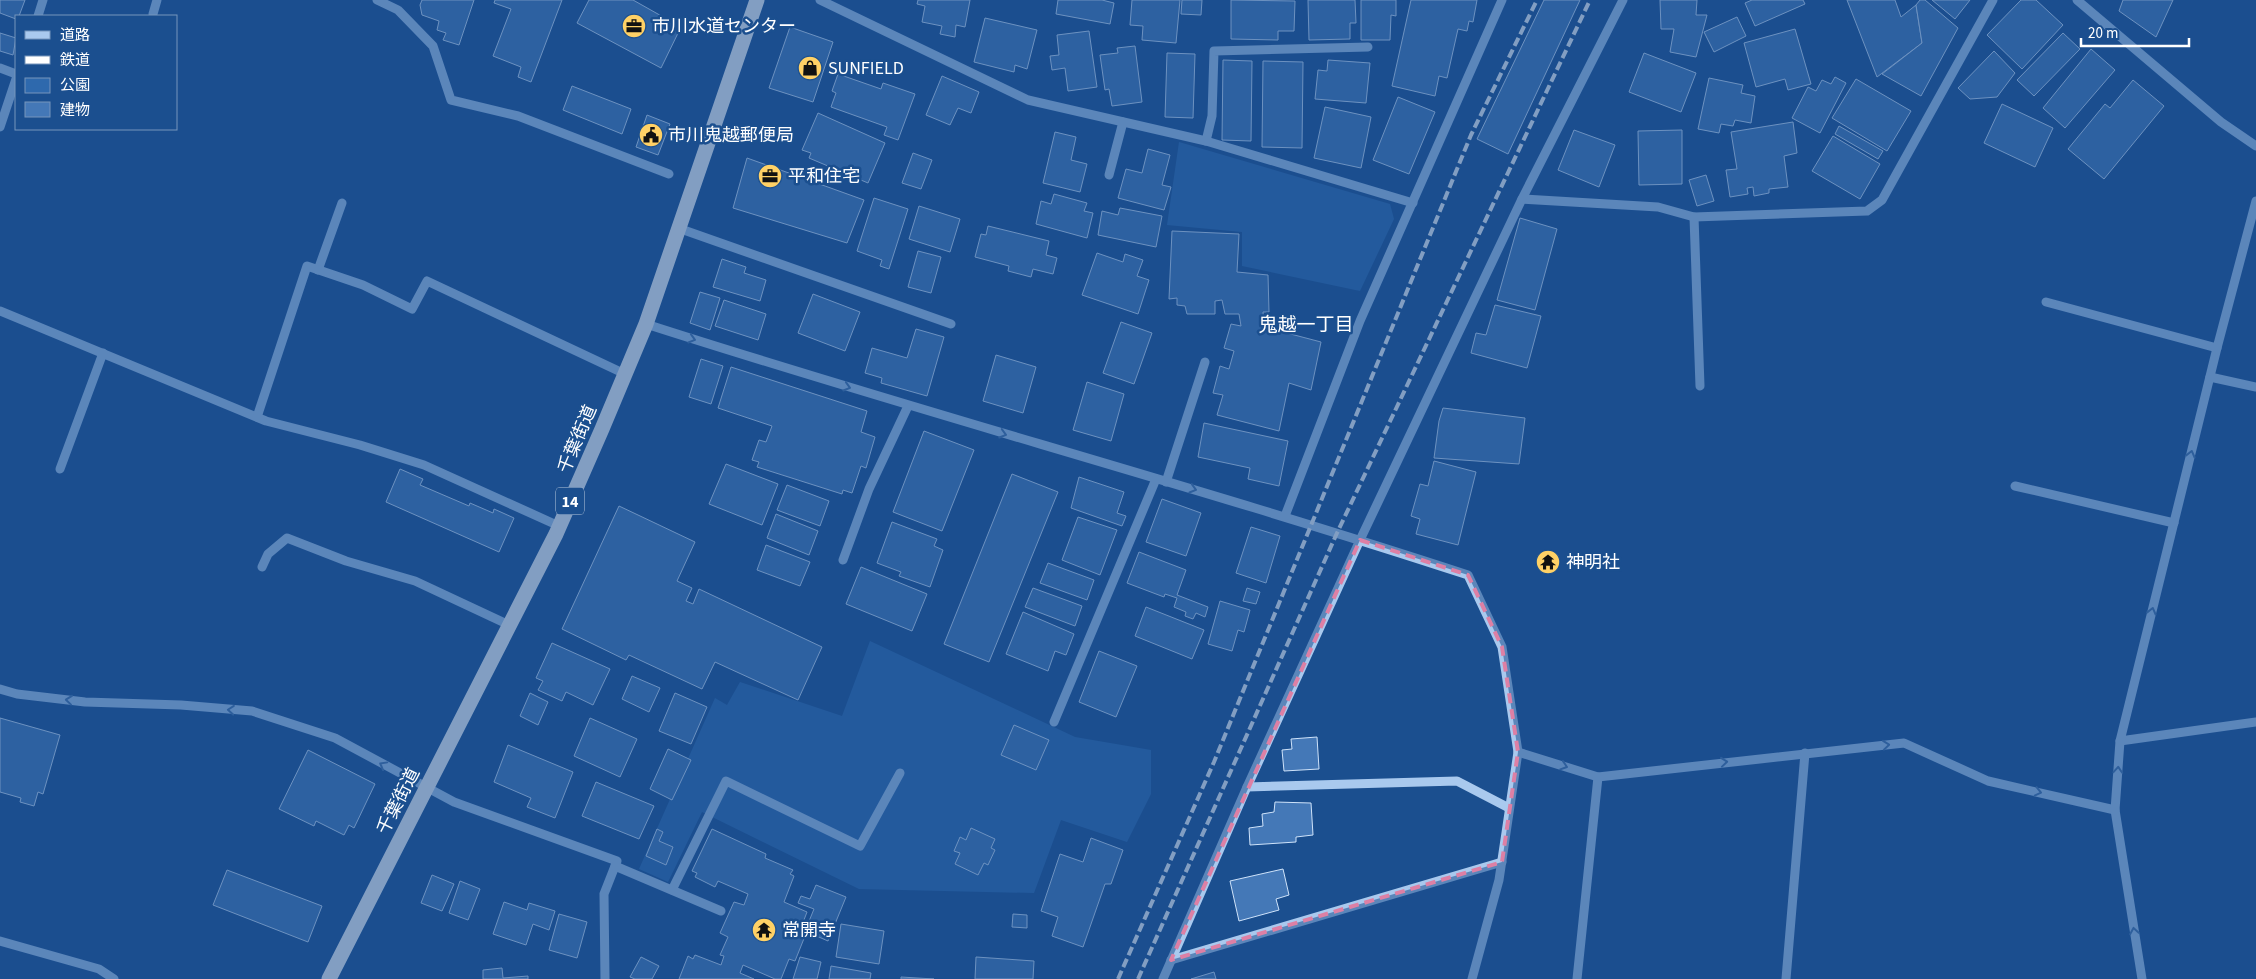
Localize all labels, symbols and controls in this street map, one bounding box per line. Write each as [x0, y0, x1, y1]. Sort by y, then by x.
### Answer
office icon: 市川水道センター [621, 13, 647, 39]
place label: 市川水道センター [652, 14, 796, 39]
legend [15, 15, 178, 130]
scale bar [2081, 15, 2188, 47]
text: 20 m [2088, 23, 2118, 44]
text: 道路 [60, 25, 90, 46]
text: 鉄道 [60, 50, 90, 71]
shop icon: SUNFIELD [797, 55, 823, 81]
place label: SUNFIELD [828, 56, 904, 81]
text: 公園 [60, 75, 90, 96]
text: 建物 [60, 100, 90, 121]
public building icon: 市川鬼越郵便局 [638, 122, 664, 148]
place label: 市川鬼越郵便局 [668, 123, 794, 148]
office icon: 平和住宅 [757, 163, 783, 189]
place label: 平和住宅 [788, 164, 860, 189]
district label: 鬼越一丁目 [1258, 312, 1354, 339]
one-way arrow [688, 333, 696, 343]
one-way arrow [843, 382, 851, 392]
street label: 千葉街道 [552, 401, 603, 477]
one-way arrow [998, 429, 1007, 439]
one-way arrow [2185, 449, 2196, 458]
one-way arrow [1188, 484, 1196, 494]
road number: 14 [556, 488, 584, 514]
temple icon: 神明社 [1535, 549, 1561, 575]
place label: 神明社 [1566, 550, 1620, 575]
one-way arrow [2146, 607, 2157, 616]
one-way arrow [65, 695, 73, 706]
one-way arrow [227, 704, 235, 715]
one-way arrow [1882, 740, 1890, 751]
one-way arrow [1720, 757, 1728, 768]
one-way arrow [379, 761, 388, 771]
one-way arrow [1559, 761, 1568, 771]
street label: 千葉街道 [371, 763, 426, 839]
one-way arrow [2112, 766, 2123, 774]
one-way arrow [2034, 786, 2043, 797]
temple icon: 常開寺 [751, 917, 777, 943]
place label: 常開寺 [782, 918, 836, 943]
one-way arrow [2130, 926, 2140, 935]

